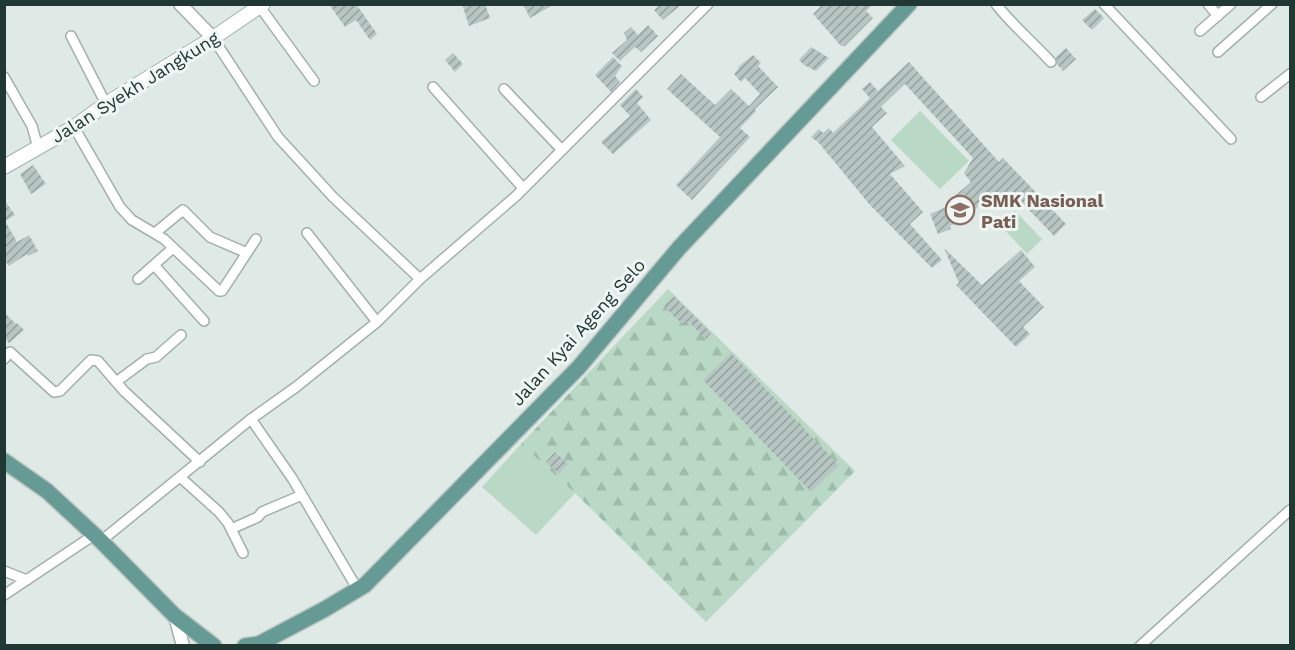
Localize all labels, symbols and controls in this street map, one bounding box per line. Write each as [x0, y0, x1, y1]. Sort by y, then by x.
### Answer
street label: Jalan Syekh Jangkung [47, 27, 223, 147]
place label: SMK Nasional Pati [981, 190, 1103, 232]
school or university icon: SMK Nasional Pati [944, 194, 976, 226]
street label: Jalan Kyai Ageng Selo [507, 254, 649, 410]

